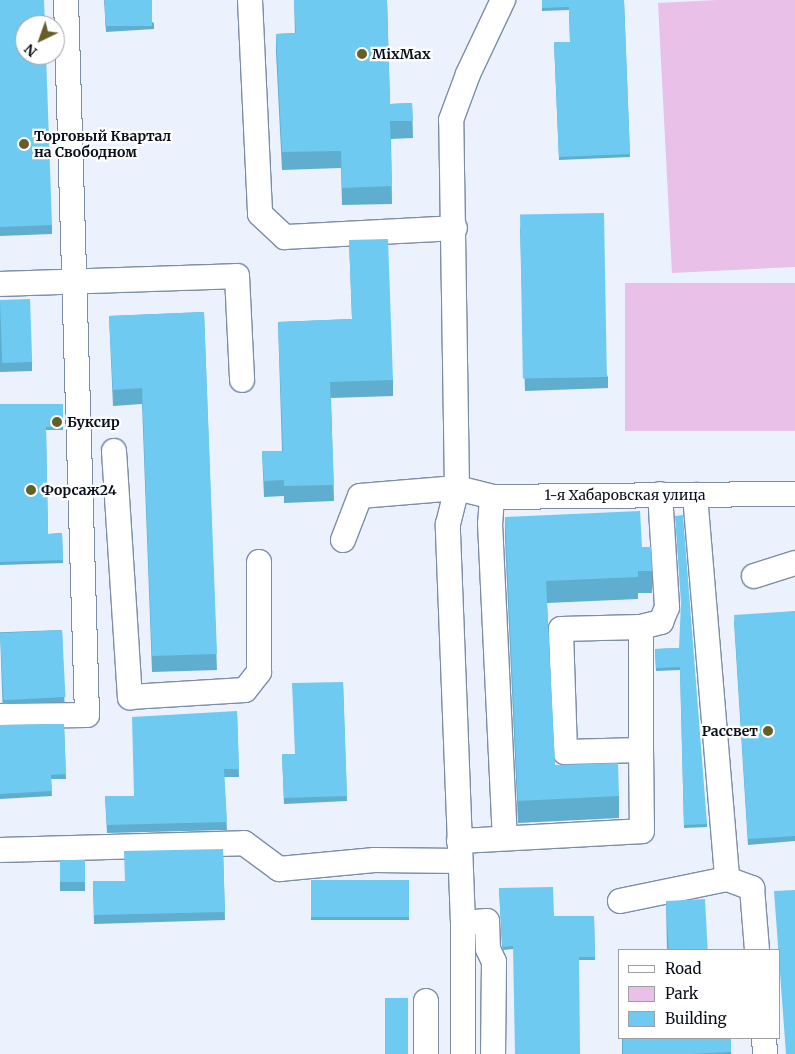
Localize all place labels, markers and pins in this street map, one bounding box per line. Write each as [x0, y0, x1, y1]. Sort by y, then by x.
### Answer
place label: MixMax [372, 46, 431, 62]
marker: MixMax [356, 48, 368, 60]
place label: Торговый Квартал на Свободном [34, 128, 171, 160]
marker: Торговый Квартал на Свободном [18, 138, 30, 150]
place label: Буксир [67, 414, 120, 430]
marker: Буксир [51, 416, 63, 428]
place label: Форсаж24 [41, 482, 117, 498]
marker: Форсаж24 [25, 484, 37, 496]
place label: Рассвет [702, 723, 758, 739]
marker: Рассвет [762, 725, 774, 737]

